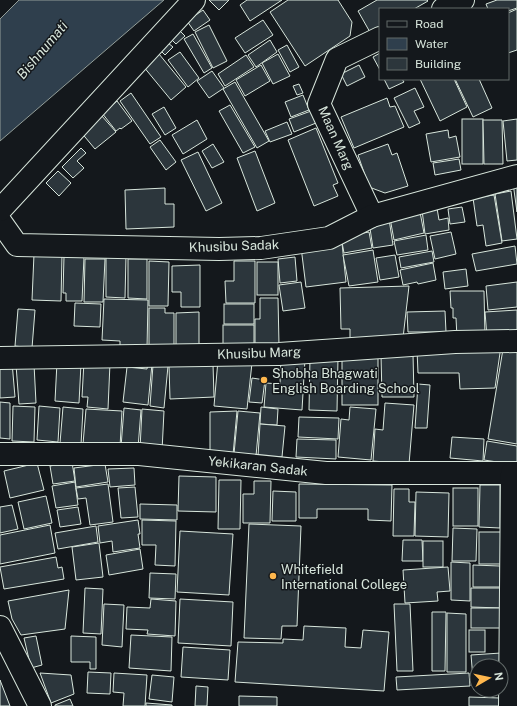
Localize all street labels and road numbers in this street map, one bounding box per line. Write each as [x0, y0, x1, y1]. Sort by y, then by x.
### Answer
street label: Maan Marg [315, 104, 357, 172]
street label: Khusibu Sadak [189, 237, 279, 255]
street label: Khusibu Marg [217, 344, 301, 362]
street label: Yekikaran Sadak [207, 453, 309, 479]

